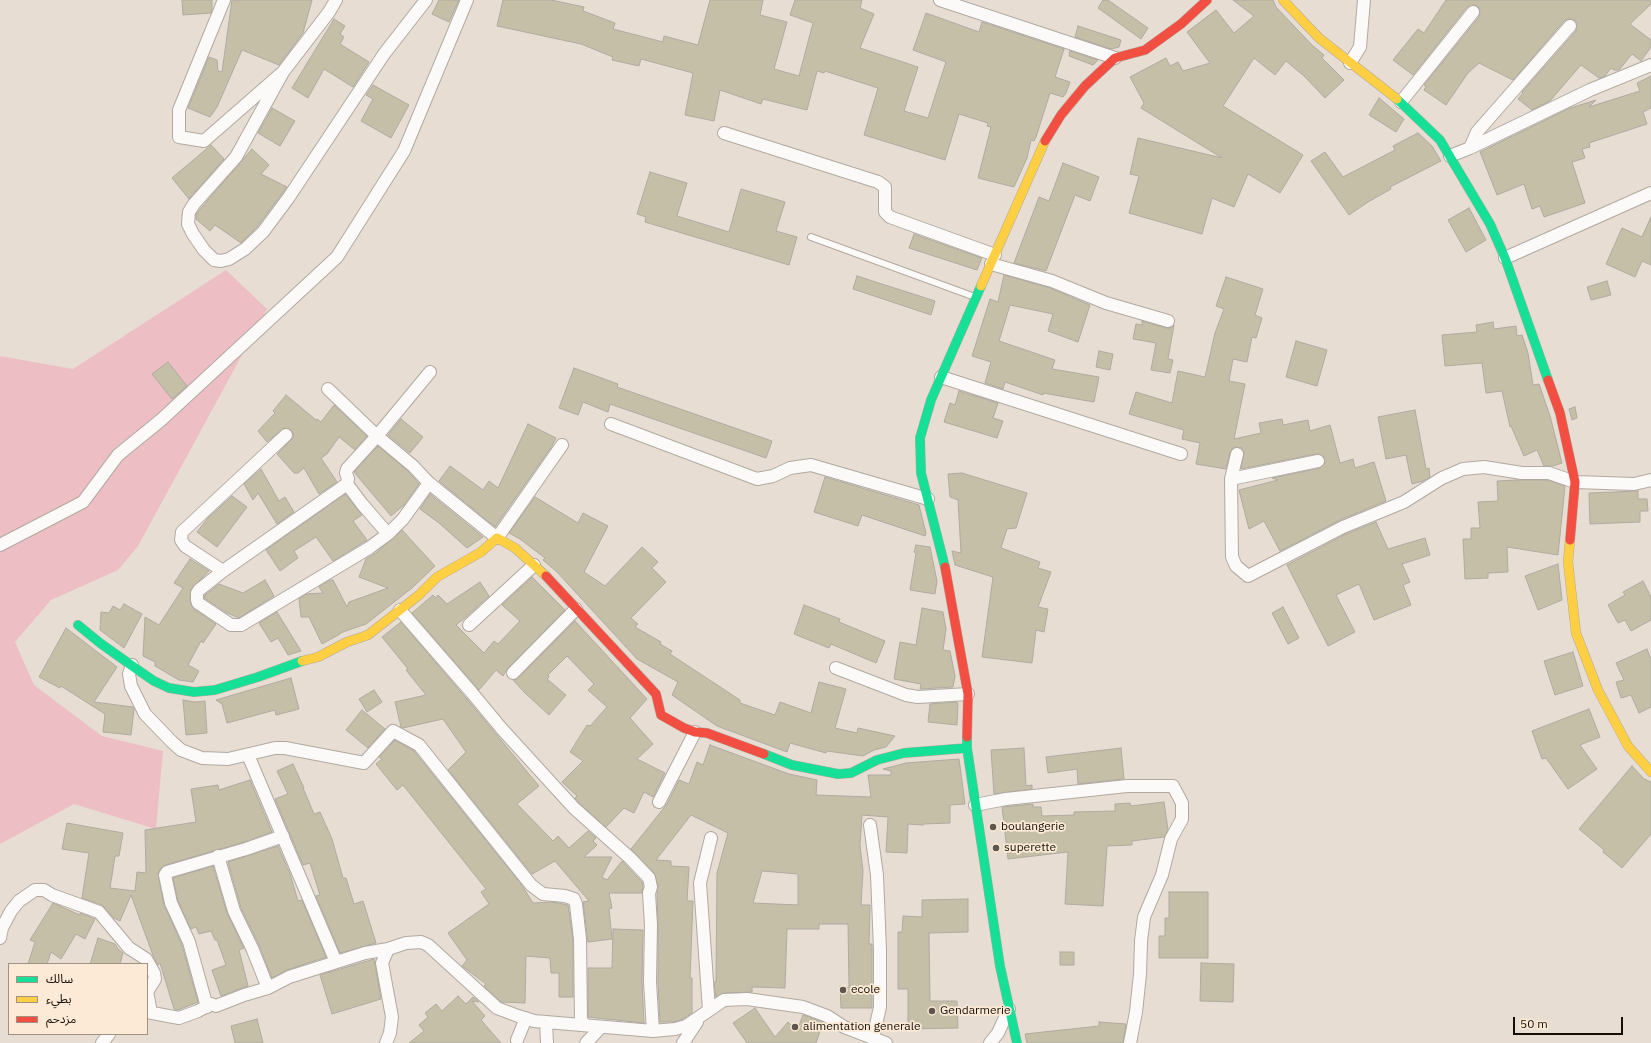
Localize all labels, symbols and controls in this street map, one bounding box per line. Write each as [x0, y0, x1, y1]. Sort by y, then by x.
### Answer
place label: boulangerie [1001, 820, 1065, 834]
marker: boulangerie [988, 822, 998, 832]
place label: superette [1004, 841, 1056, 855]
marker: superette [991, 843, 1001, 853]
legend [8, 963, 148, 1035]
text: سالك [46, 971, 73, 986]
place label: ecole [851, 983, 880, 997]
marker: ecole [838, 985, 848, 995]
text: بطيء [46, 991, 72, 1006]
place label: Gendarmerie [940, 1004, 1011, 1018]
marker: Gendarmerie [927, 1006, 937, 1016]
scale bar [1515, 1009, 1625, 1035]
text: مزدحم [46, 1011, 76, 1026]
text: 50 m [1520, 1016, 1548, 1031]
place label: alimentation generale [803, 1020, 921, 1034]
marker: alimentation generale [790, 1022, 800, 1032]

